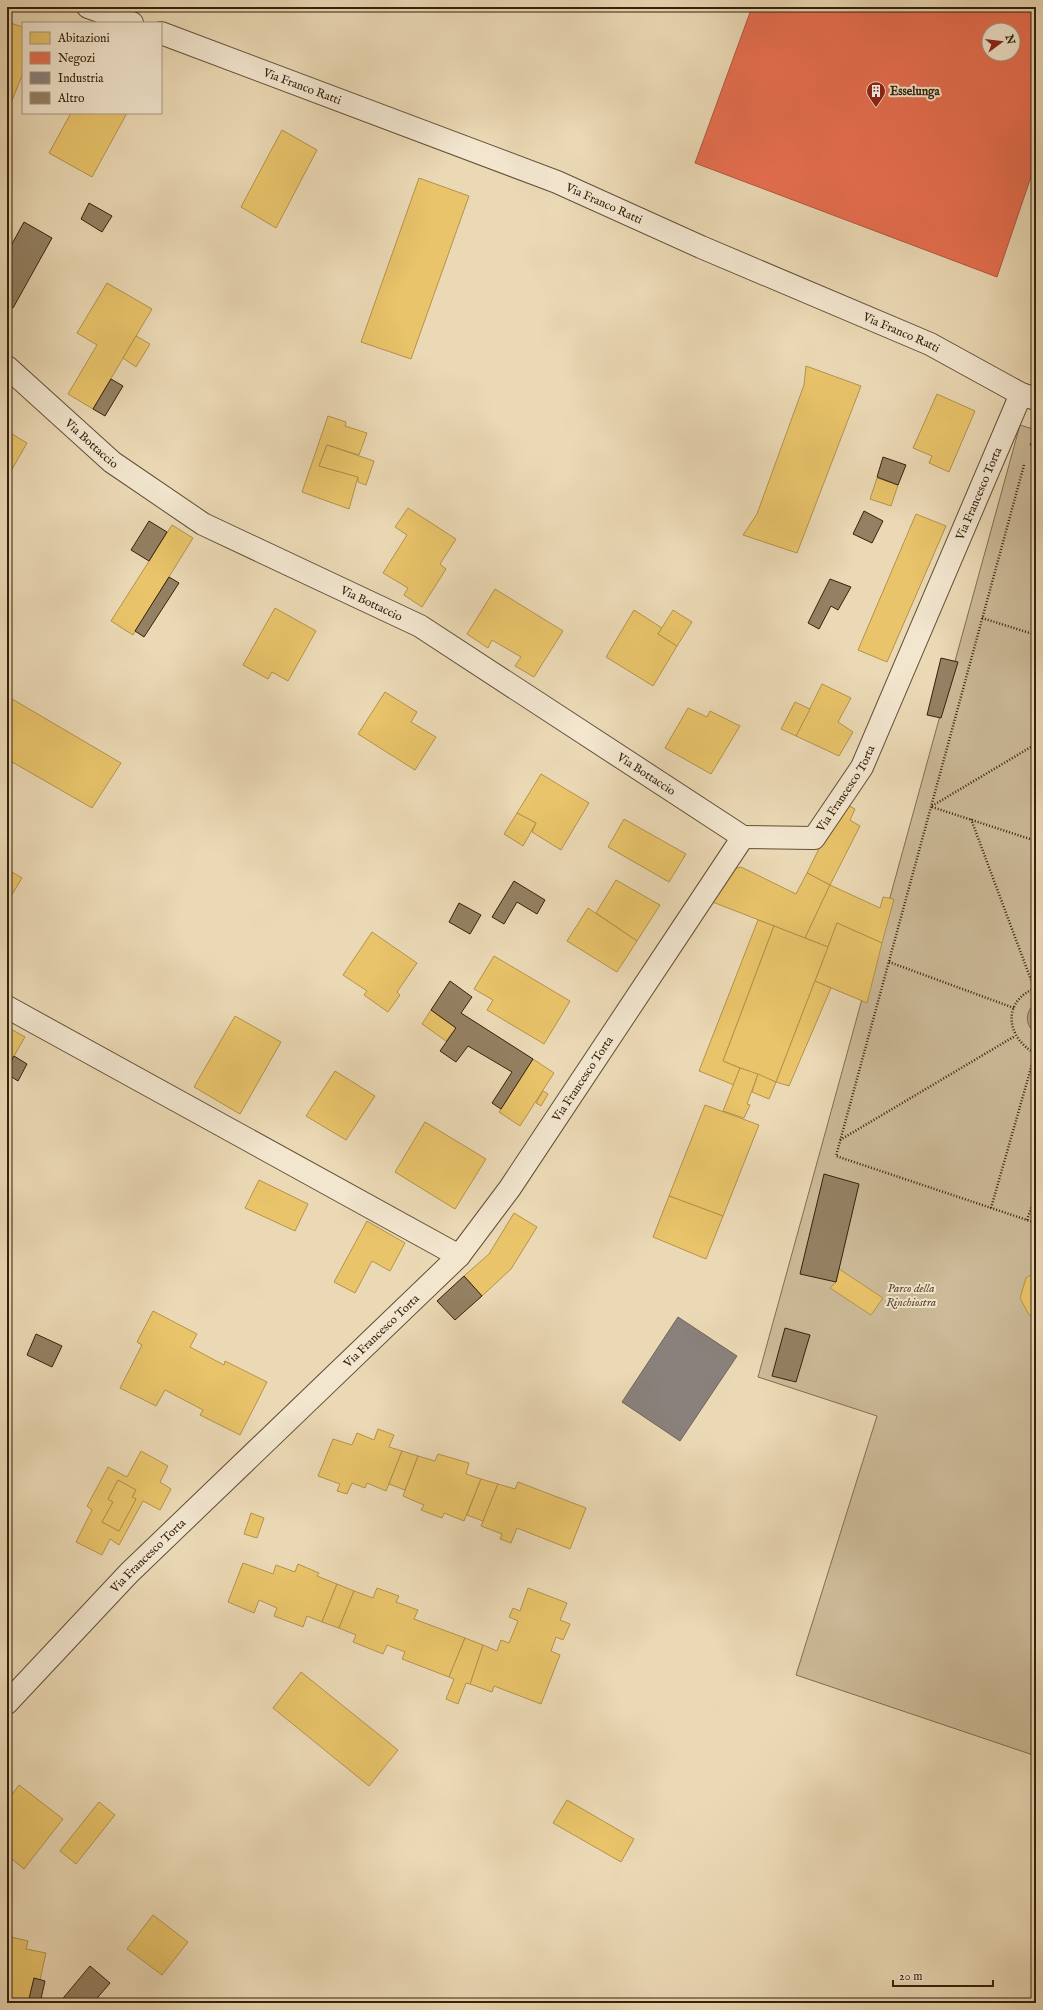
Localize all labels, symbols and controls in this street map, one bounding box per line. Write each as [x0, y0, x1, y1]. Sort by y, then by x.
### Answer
legend [22, 22, 162, 114]
north arrow [981, 22, 1021, 62]
text: Abitazioni [57, 31, 110, 46]
text: N [1001, 32, 1018, 47]
text: Negozi [58, 51, 95, 66]
street label: Via Franco Ratti [260, 65, 343, 108]
text: Industria [58, 71, 104, 86]
building icon: Esselunga [865, 80, 887, 108]
place label: Esselunga [890, 84, 941, 100]
text: Altro [57, 91, 85, 106]
street label: Via Franco Ratti [563, 180, 645, 228]
street label: Via Franco Ratti [860, 309, 942, 356]
street label: Via Bottaccio [61, 415, 121, 472]
street label: Via Francesco Torta [952, 444, 1006, 543]
street label: Via Bottaccio [337, 582, 405, 625]
street label: Via Francesco Torta [813, 742, 879, 836]
street label: Via Bottaccio [613, 749, 679, 799]
street label: Via Francesco Torta [549, 1033, 617, 1125]
park label: Parco della Rinchiostra [886, 1281, 936, 1310]
street label: Via Francesco Torta [340, 1291, 423, 1372]
street label: Via Francesco Torta [107, 1515, 189, 1597]
scale bar [893, 1962, 993, 1988]
text: 20 m [899, 1969, 922, 1984]

